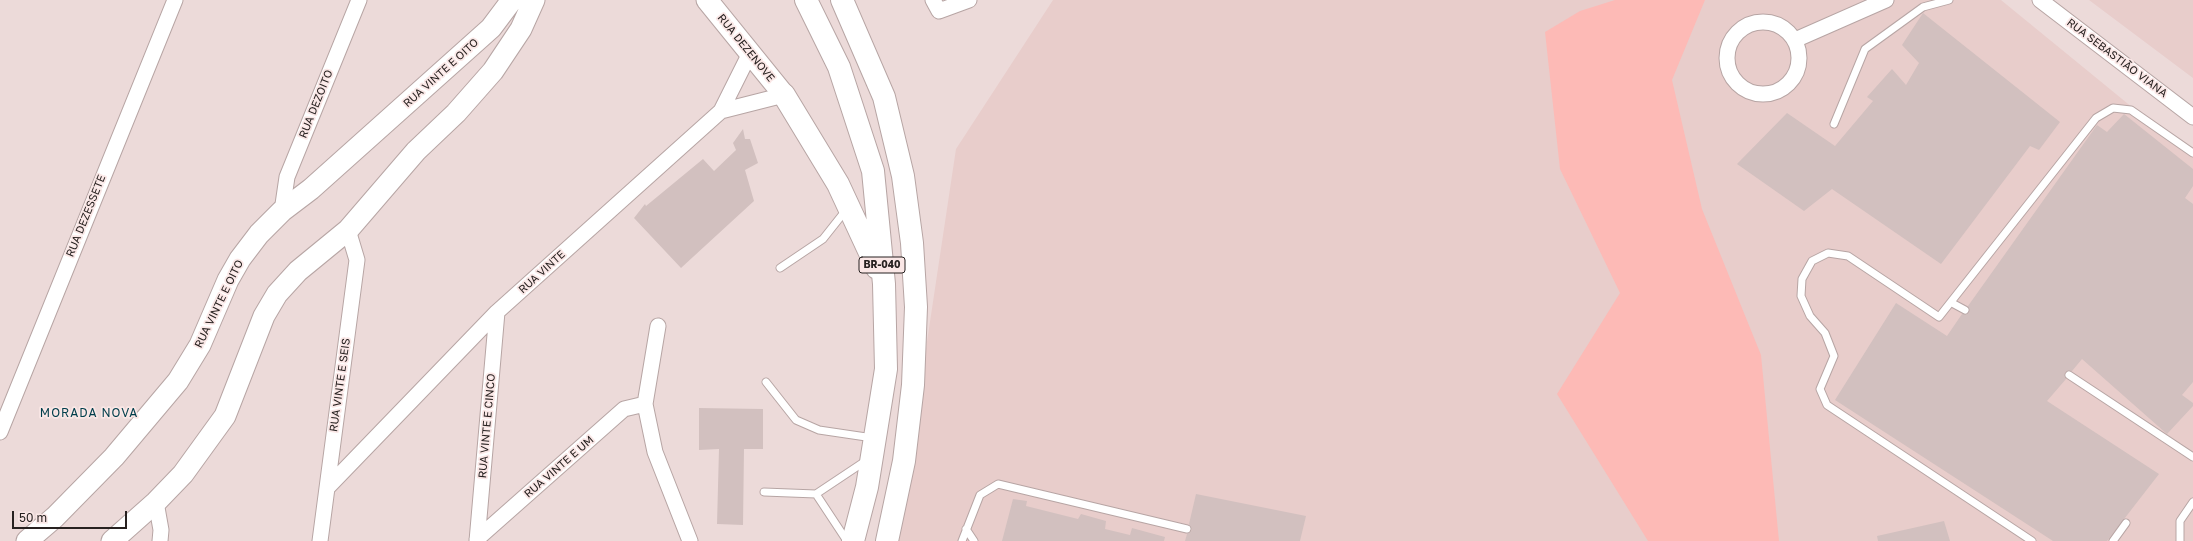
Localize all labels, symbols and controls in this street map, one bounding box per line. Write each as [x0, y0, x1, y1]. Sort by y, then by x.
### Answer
street label: RUA DEZENOVE [715, 11, 777, 85]
street label: RUA SEBASTIÃO VIANA [2064, 16, 2170, 100]
street label: RUA VINTE E OITO [401, 36, 481, 110]
street label: RUA DEZOITO [296, 68, 336, 140]
street label: RUA DEZESSETE [64, 173, 108, 259]
street label: RUA VINTE [516, 248, 568, 296]
road number: BR-040 [859, 257, 905, 273]
street label: RUA VINTE E OITO [192, 258, 246, 350]
street label: RUA VINTE E SEIS [327, 337, 353, 433]
street label: RUA VINTE E CINCO [476, 373, 498, 479]
district label: MORADA NOVA [40, 406, 138, 420]
street label: RUA VINTE E UM [522, 433, 596, 501]
scale bar [14, 503, 129, 529]
text: 50 m [19, 510, 47, 525]

